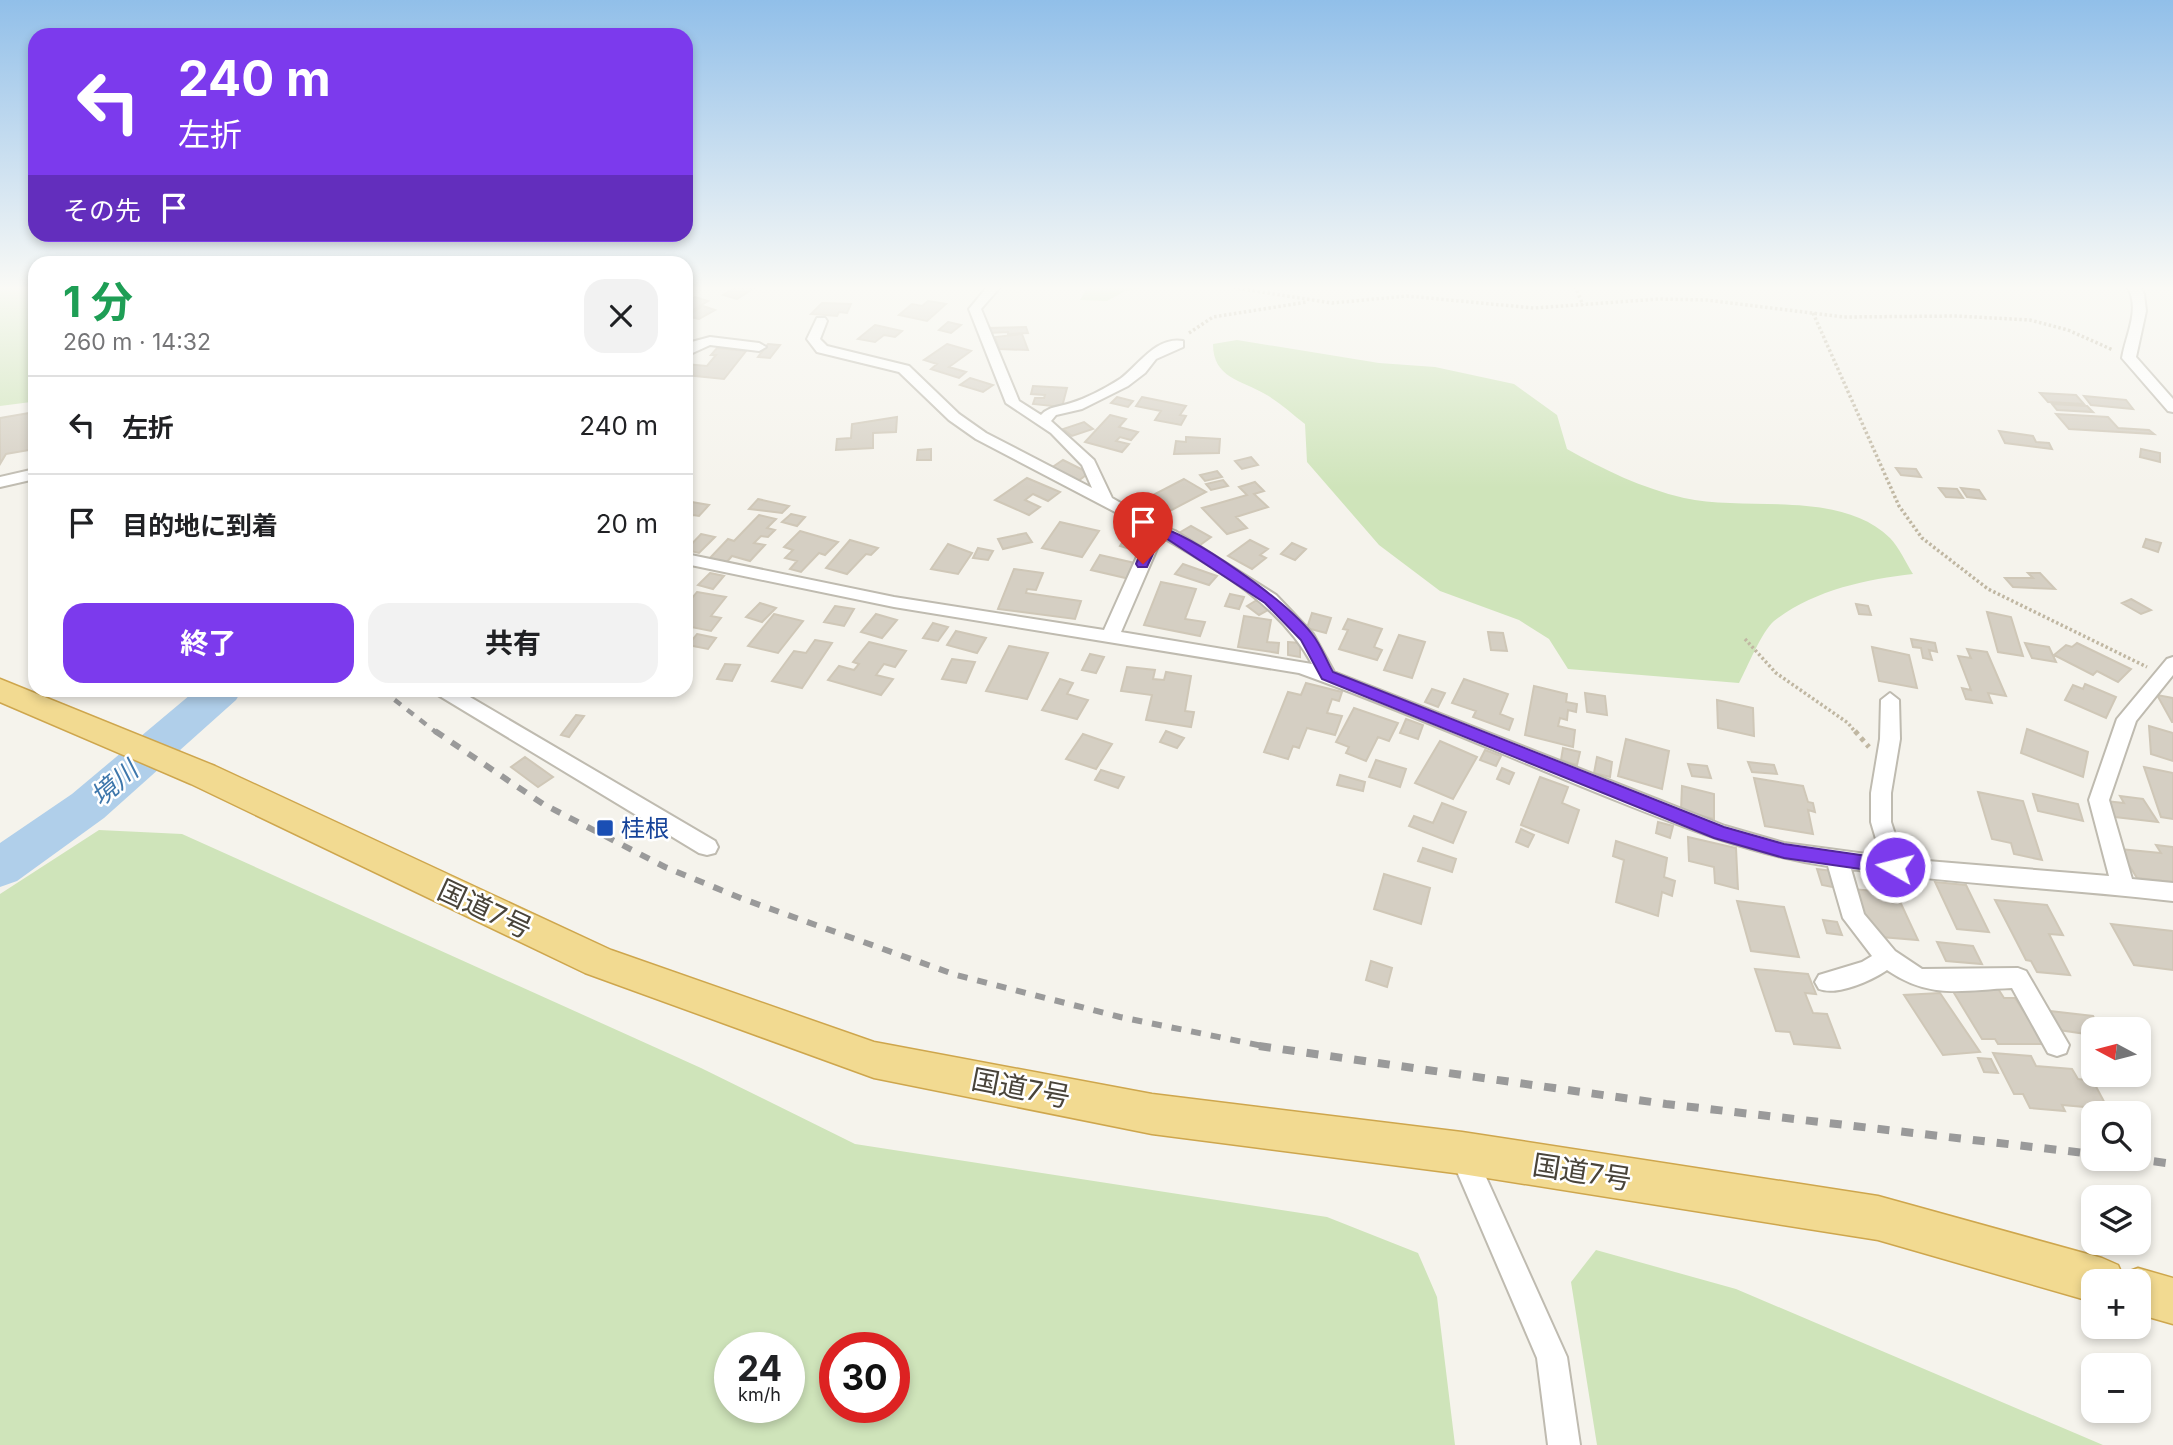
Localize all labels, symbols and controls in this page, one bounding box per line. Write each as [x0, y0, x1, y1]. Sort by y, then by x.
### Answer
text: 240 m [178, 49, 331, 108]
icon: left [63, 56, 154, 147]
text: 左折 [178, 115, 242, 154]
icon: arrive [155, 189, 193, 227]
text: その先 [63, 195, 141, 226]
text: 1 分 [63, 276, 133, 327]
button: close [584, 279, 658, 353]
text: 260 m · 14:32 [63, 328, 211, 356]
icon: left [63, 406, 101, 444]
text: 240 m [579, 410, 658, 441]
text: 左折 [122, 412, 174, 443]
pin [1113, 492, 1173, 564]
icon: arrive [1124, 503, 1162, 541]
icon: arrive [63, 504, 101, 542]
text: 20 m [596, 508, 658, 539]
text: 目的地に到着 [122, 510, 278, 541]
button: 終了 [63, 603, 354, 683]
button: 共有 [368, 603, 658, 683]
water label: 境川 [84, 752, 146, 812]
place label: 桂根 [621, 814, 669, 843]
marker: 桂根 [595, 818, 615, 838]
position arrow [1858, 830, 1932, 904]
street label: 国道7号 [433, 872, 537, 946]
north arrow [2081, 1017, 2151, 1087]
map controls [2081, 1017, 2151, 1423]
street label: 国道7号 [969, 1062, 1073, 1114]
button: search [2081, 1101, 2151, 1171]
street label: 国道7号 [1530, 1147, 1634, 1197]
button: layers [2081, 1185, 2151, 1255]
button: + [2081, 1269, 2151, 1339]
speed limit sign: 30 [819, 1332, 910, 1423]
text: 24 [737, 1347, 782, 1389]
button: − [2081, 1353, 2151, 1423]
text: km/h [738, 1384, 781, 1405]

